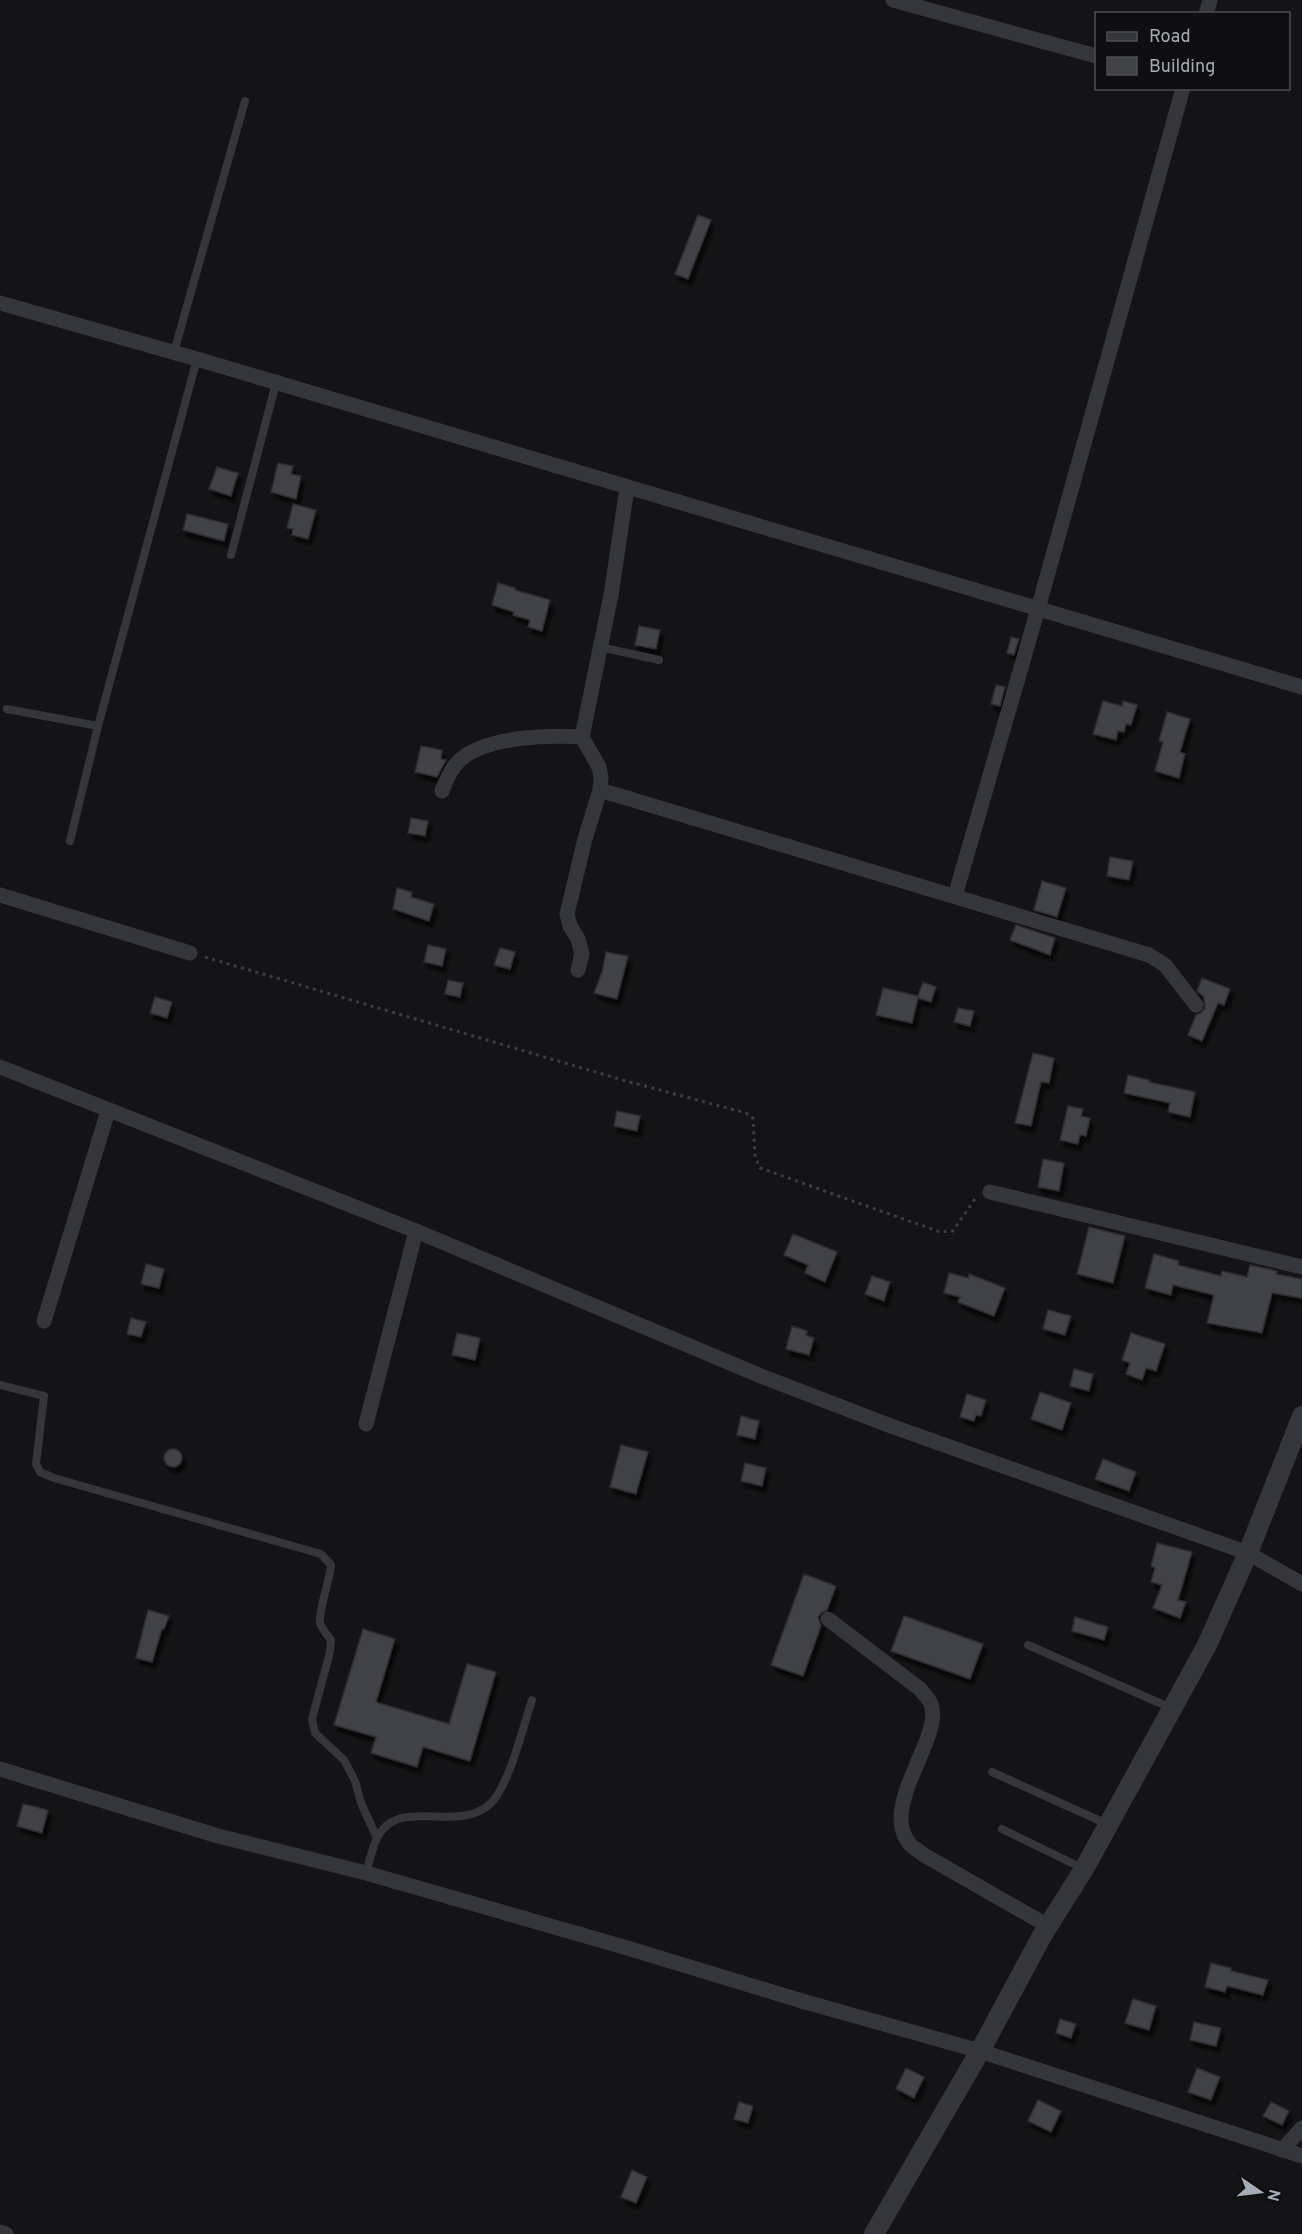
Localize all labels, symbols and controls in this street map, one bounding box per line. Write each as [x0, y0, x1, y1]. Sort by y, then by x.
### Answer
legend [1095, 12, 1290, 90]
text: Road [1149, 26, 1191, 49]
text: Building [1149, 56, 1215, 79]
north arrow [1230, 2162, 1290, 2222]
text: N [1262, 2187, 1284, 2203]

